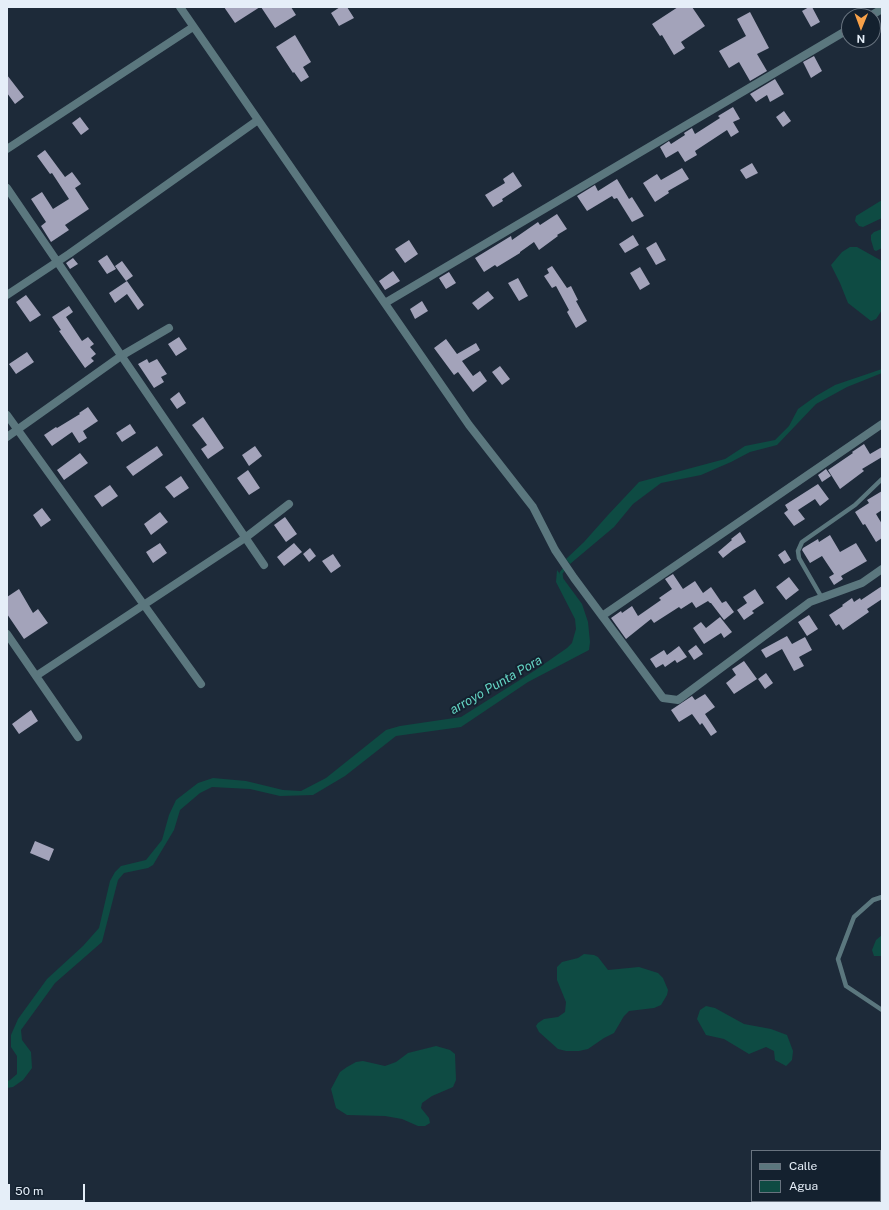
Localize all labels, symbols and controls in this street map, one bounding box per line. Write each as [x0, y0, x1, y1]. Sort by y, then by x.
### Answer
north arrow [841, 8, 881, 48]
text: N [856, 33, 865, 45]
water label: arroyo Punta Pora [447, 652, 545, 718]
legend [751, 1150, 881, 1202]
text: Calle [789, 1159, 817, 1173]
scale bar [10, 1176, 87, 1202]
text: Agua [789, 1179, 818, 1193]
text: 50 m [15, 1184, 43, 1198]

